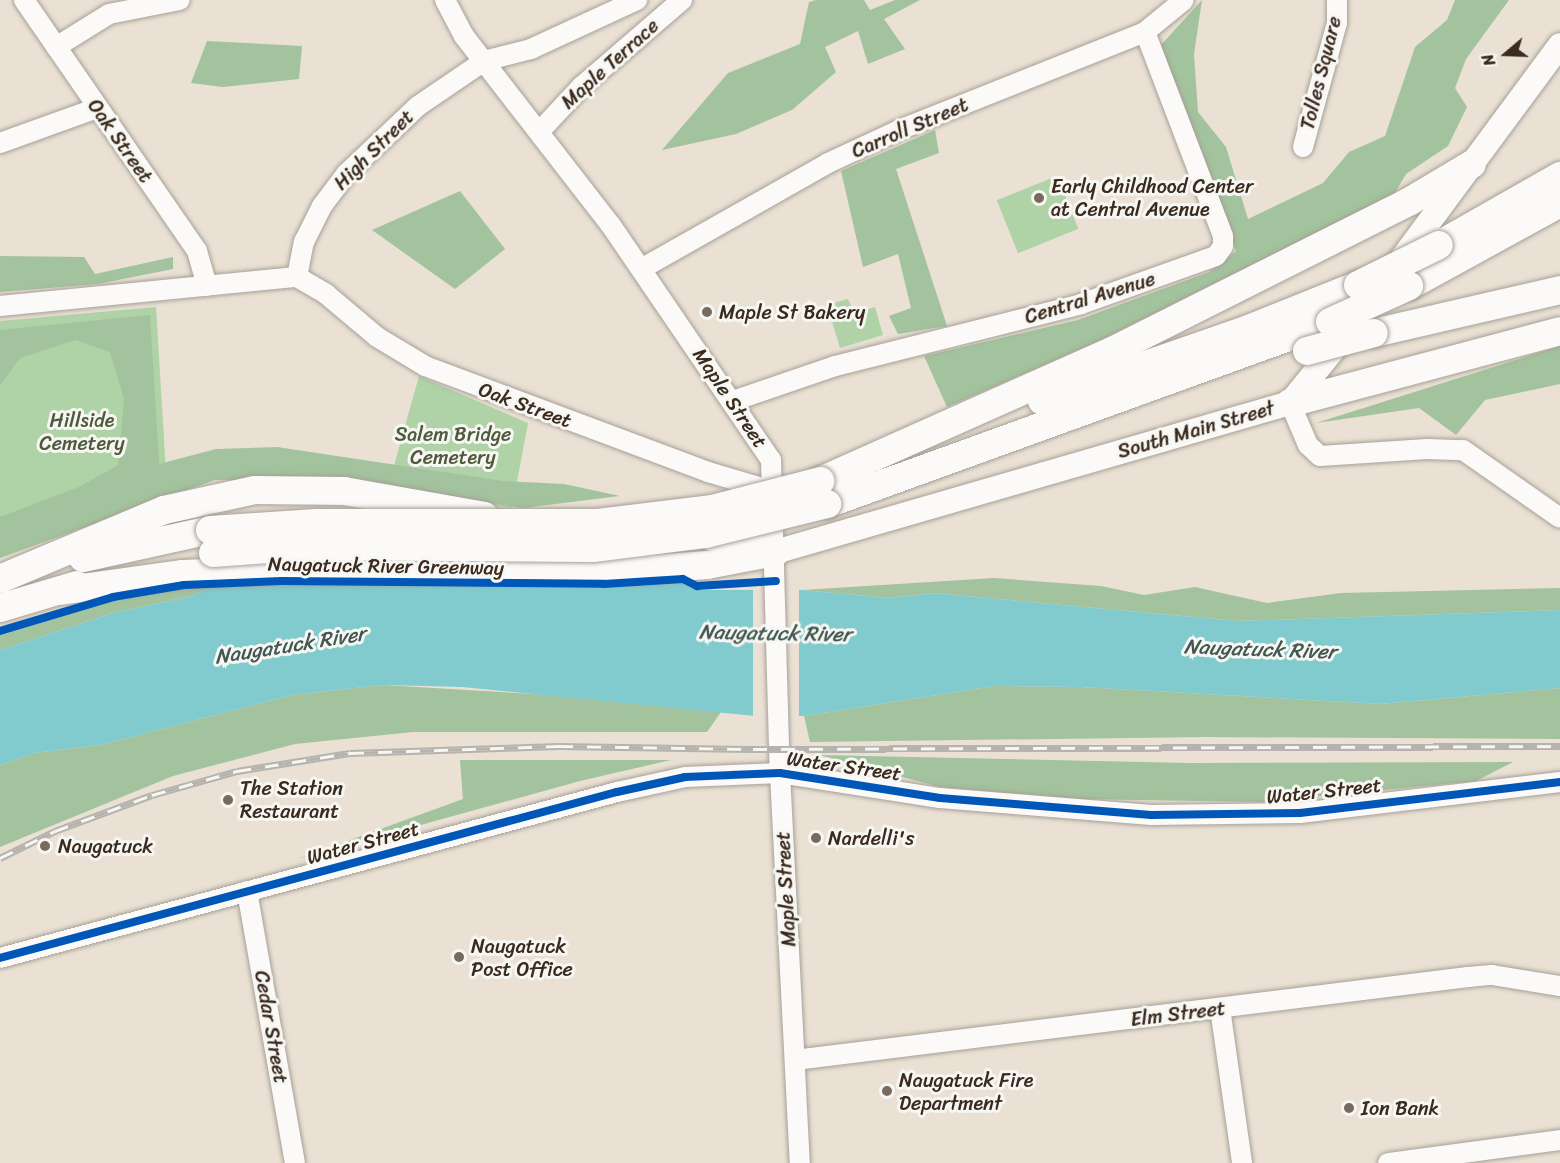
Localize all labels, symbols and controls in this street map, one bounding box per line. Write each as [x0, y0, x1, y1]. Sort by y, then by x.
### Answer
street label: Maple Terrace [556, 14, 664, 114]
street label: Tolles Square [1295, 14, 1347, 132]
north arrow [1476, 24, 1536, 84]
text: N [1473, 50, 1504, 70]
street label: Carroll Street [848, 93, 972, 163]
street label: Oak Street [82, 94, 158, 188]
street label: High Street [329, 105, 419, 195]
place label: Early Childhood Center at Central Avenue [1051, 174, 1253, 221]
marker: Early Childhood Center at Central Avenue [1032, 191, 1046, 205]
street label: Central Avenue [1022, 267, 1158, 329]
place label: Maple St Bakery [719, 300, 866, 324]
marker: Maple St Bakery [700, 305, 714, 319]
street label: Maple Street [688, 343, 772, 453]
street label: Oak Street [475, 377, 575, 433]
street label: South Main Street [1114, 396, 1278, 464]
park label: Hillside Cemetery [39, 408, 125, 455]
park label: Salem Bridge Cemetery [395, 423, 511, 470]
street label: Naugatuck River Greenway [267, 552, 505, 580]
water label: Naugatuck River [698, 619, 852, 647]
water label: Naugatuck River [213, 621, 367, 669]
water label: Naugatuck River [1183, 634, 1337, 664]
street label: Water Street [785, 746, 903, 786]
street label: Water Street [1265, 773, 1383, 809]
place label: The Station Restaurant [240, 777, 343, 824]
marker: The Station Restaurant [221, 793, 235, 807]
street label: Water Street [304, 816, 422, 870]
place label: Nardelli's [828, 826, 915, 850]
street label: Maple Street [771, 830, 801, 948]
marker: Nardelli's [809, 831, 823, 845]
place label: Naugatuck [58, 834, 153, 858]
marker: Naugatuck [36, 837, 54, 855]
place label: Naugatuck Post Office [471, 934, 573, 981]
marker: Naugatuck Post Office [452, 950, 466, 964]
street label: Cedar Street [249, 968, 293, 1086]
street label: Elm Street [1129, 996, 1227, 1032]
place label: Naugatuck Fire Department [899, 1068, 1034, 1115]
marker: Naugatuck Fire Department [880, 1084, 894, 1098]
place label: Ion Bank [1361, 1096, 1439, 1120]
marker: Ion Bank [1342, 1101, 1356, 1115]

